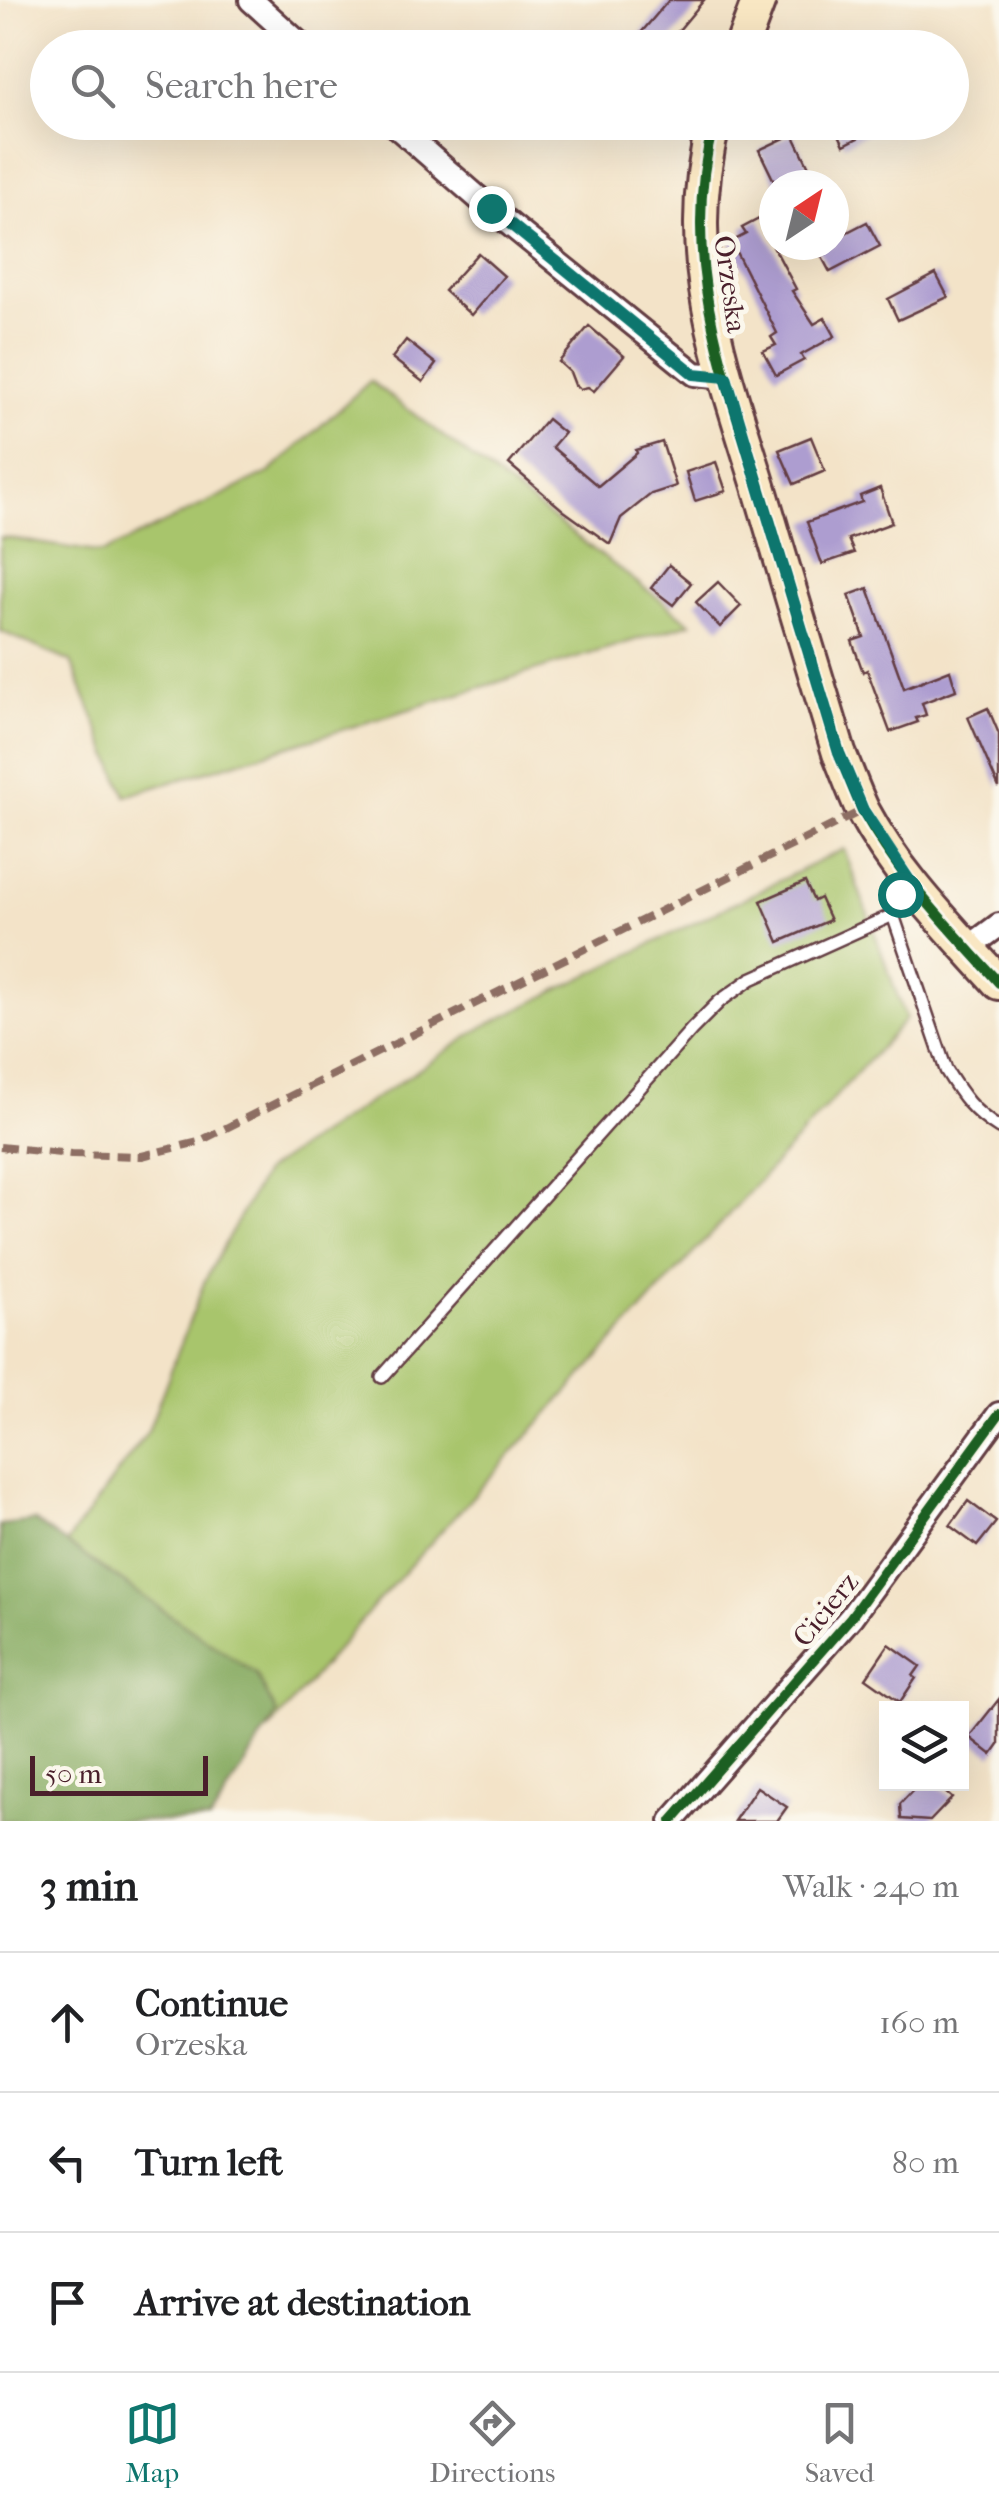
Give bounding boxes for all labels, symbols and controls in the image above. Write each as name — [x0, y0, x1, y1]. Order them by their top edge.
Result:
search box — [30, 30, 969, 140]
icon: search — [65, 58, 120, 113]
text: Search here — [145, 63, 338, 108]
north arrow — [759, 170, 849, 260]
route end — [469, 186, 515, 232]
street label: Orzeska — [707, 233, 754, 336]
route start — [878, 872, 924, 918]
street label: Cicierz — [786, 1566, 865, 1653]
map controls — [879, 1701, 969, 1791]
button: layers — [879, 1701, 969, 1791]
scale bar — [30, 1751, 208, 1796]
text: 50 m — [45, 1757, 102, 1790]
text: 3 min — [40, 1862, 138, 1911]
text: Walk · 240 m — [783, 1868, 959, 1905]
text: Continue — [135, 1981, 288, 2026]
icon: ahead — [40, 1995, 95, 2050]
text: 160 m — [879, 2004, 959, 2041]
text: Orzeska — [135, 2026, 247, 2063]
icon: left — [40, 2135, 95, 2190]
text: Turn left — [135, 2140, 283, 2185]
text: 80 m — [892, 2144, 959, 2181]
icon: arrive — [40, 2275, 95, 2330]
text: Arrive at destination — [135, 2280, 471, 2325]
tab: Map — [125, 2396, 180, 2489]
tab: Directions — [429, 2396, 555, 2489]
tab: Saved — [805, 2396, 874, 2489]

